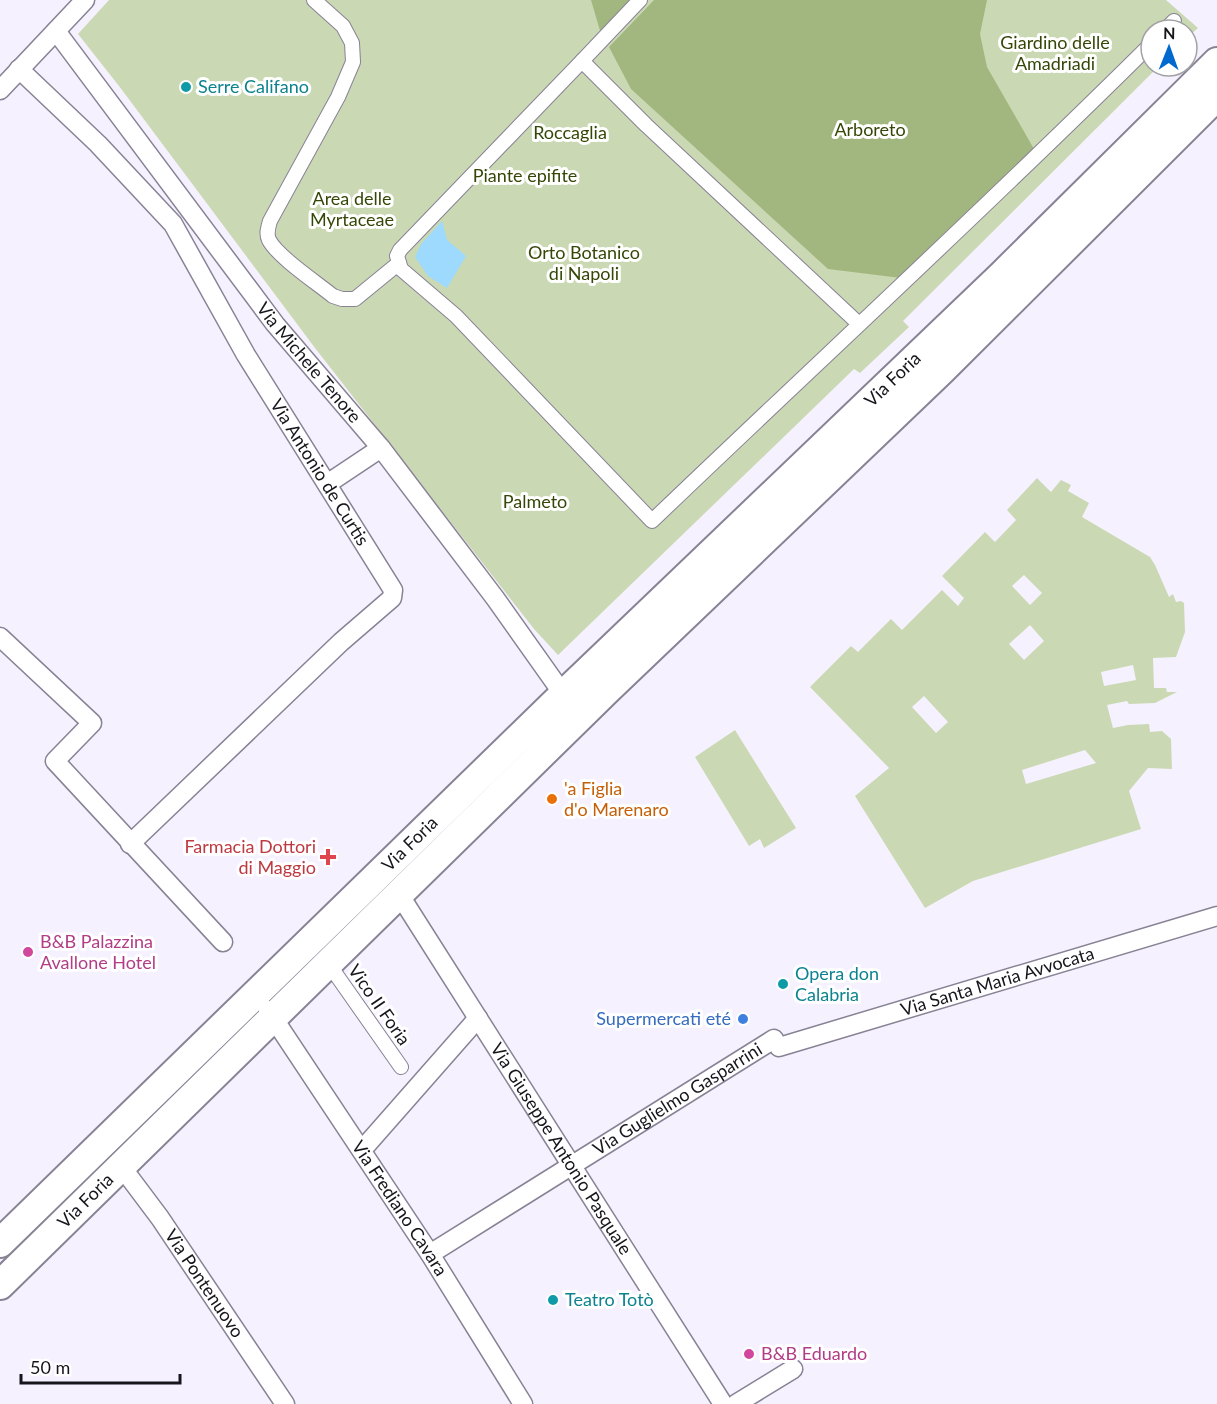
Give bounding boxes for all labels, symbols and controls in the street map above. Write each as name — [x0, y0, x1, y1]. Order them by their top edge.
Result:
north arrow — [1139, 18, 1199, 78]
text: N — [1163, 23, 1176, 42]
park label: Giardino delle Amadriadi — [1000, 31, 1110, 74]
place label: Serre Califano — [198, 75, 309, 97]
marker: Serre Califano — [179, 80, 193, 94]
park label: Arboreto — [834, 118, 906, 140]
park label: Roccaglia — [533, 121, 607, 143]
park label: Piante epifite — [473, 164, 577, 186]
park label: Area delle Myrtaceae — [310, 187, 394, 230]
park label: Orto Botanico di Napoli — [528, 241, 640, 284]
street label: Via Michele Tenore — [252, 297, 366, 427]
street label: Via Foria — [859, 347, 925, 411]
street label: Via Antonio de Curtis — [266, 394, 375, 549]
park label: Palmeto — [503, 490, 567, 512]
place label: 'a Figlia d'o Marenaro — [564, 777, 669, 820]
marker: 'a Figlia d'o Marenaro — [545, 792, 559, 806]
street label: Via Foria — [377, 811, 442, 875]
place label: Farmacia Dottori di Maggio — [184, 835, 316, 878]
marker: Farmacia Dottori di Maggio — [321, 850, 335, 864]
place label: B&B Palazzina Avallone Hotel — [40, 930, 156, 973]
street label: Via Santa Maria Avvocata — [898, 941, 1096, 1020]
marker: B&B Palazzina Avallone Hotel — [21, 945, 35, 959]
street label: Vico II Foria — [344, 960, 416, 1049]
place label: Opera don Calabria — [795, 962, 879, 1005]
marker: Opera don Calabria — [776, 977, 790, 991]
place label: Supermercati eté — [596, 1007, 731, 1029]
marker: Supermercati eté — [736, 1012, 750, 1026]
street label: Via Guglielmo Gasparrini — [588, 1037, 766, 1159]
street label: Via Giuseppe Antonio Pasquale — [486, 1038, 637, 1258]
street label: Via Frediano Cavara — [348, 1136, 453, 1280]
street label: Via Foria — [52, 1168, 118, 1232]
street label: Via Pontenuovo — [161, 1225, 249, 1341]
place label: Teatro Totò — [565, 1288, 654, 1310]
marker: Teatro Totò — [546, 1293, 560, 1307]
place label: B&B Eduardo — [761, 1342, 867, 1364]
scale bar — [21, 1347, 180, 1385]
marker: B&B Eduardo — [742, 1347, 756, 1361]
text: 50 m — [30, 1356, 70, 1378]

